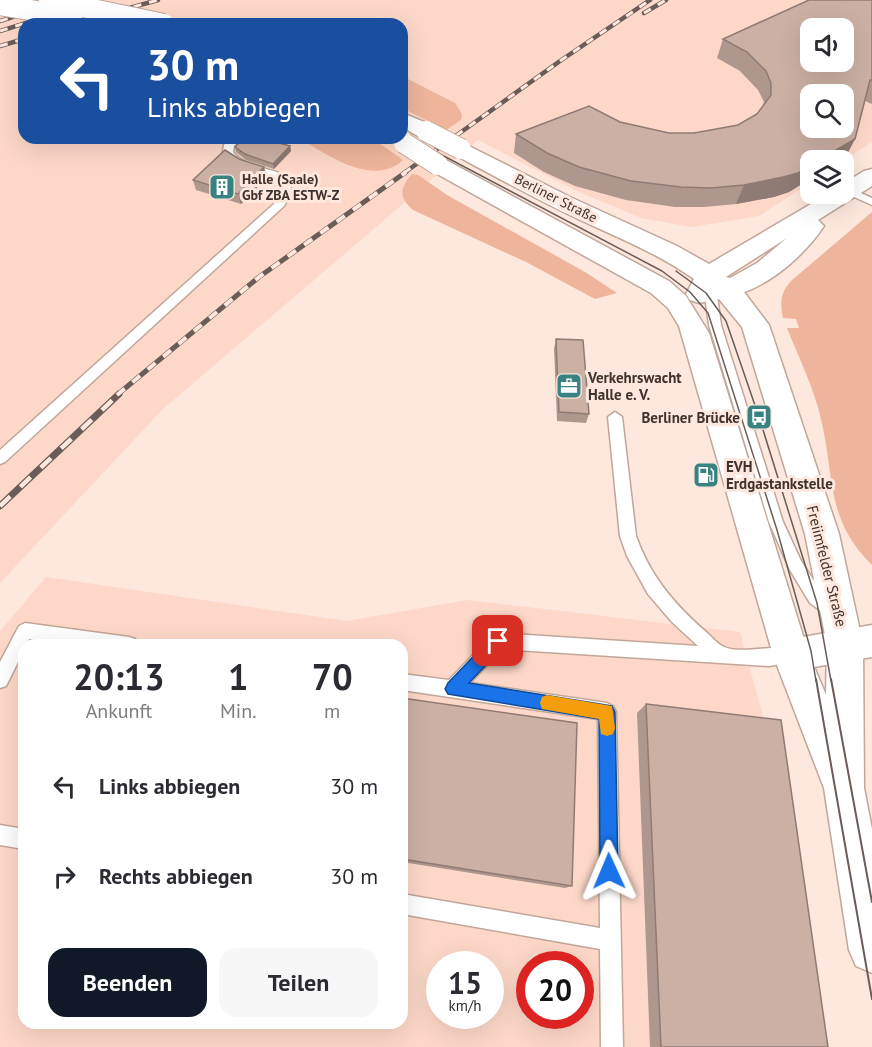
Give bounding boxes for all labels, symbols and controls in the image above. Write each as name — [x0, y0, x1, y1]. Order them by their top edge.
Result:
map controls — [800, 18, 854, 204]
button: sound — [800, 18, 854, 72]
text: 30 m — [147, 37, 239, 92]
icon: left — [48, 42, 126, 120]
button: search — [800, 84, 854, 138]
text: Links abbiegen — [147, 90, 321, 124]
button: layers — [800, 150, 854, 204]
street label: Berliner Straße — [512, 169, 600, 227]
place label: Halle (Saale) Gbf ZBA ESTW-Z — [242, 170, 340, 204]
building icon: Halle (Saale) Gbf ZBA ESTW-Z — [207, 172, 237, 202]
place label: Verkehrswacht Halle e. V. — [587, 368, 682, 404]
office icon: Verkehrswacht Halle e. V. — [554, 371, 584, 401]
bus stop icon: Berliner Brücke — [744, 402, 774, 432]
place label: Berliner Brücke — [641, 408, 740, 427]
place label: EVH Erdgastankstelle — [726, 457, 833, 493]
fuel station icon: EVH Erdgastankstelle — [691, 460, 721, 490]
street label: Freiimfelder Straße — [803, 503, 851, 629]
pin — [472, 615, 523, 666]
icon: arrive — [481, 624, 514, 657]
text: 20:13 — [73, 653, 165, 700]
text: 1 — [228, 653, 248, 700]
text: 70 — [312, 653, 353, 700]
text: Ankunft — [86, 698, 152, 724]
text: Min. — [220, 698, 256, 724]
text: m — [324, 698, 340, 724]
icon: left — [48, 770, 81, 803]
text: Links abbiegen — [99, 772, 240, 800]
text: 30 m — [330, 772, 378, 800]
position arrow — [577, 839, 641, 903]
icon: right — [48, 860, 81, 893]
text: Rechts abbiegen — [99, 862, 253, 890]
text: 30 m — [330, 862, 378, 890]
button: Beenden — [48, 948, 207, 1017]
button: Teilen — [219, 948, 378, 1017]
speed limit sign: 20 — [516, 951, 594, 1029]
text: 15 — [448, 963, 482, 1002]
text: km/h — [449, 996, 481, 1015]

